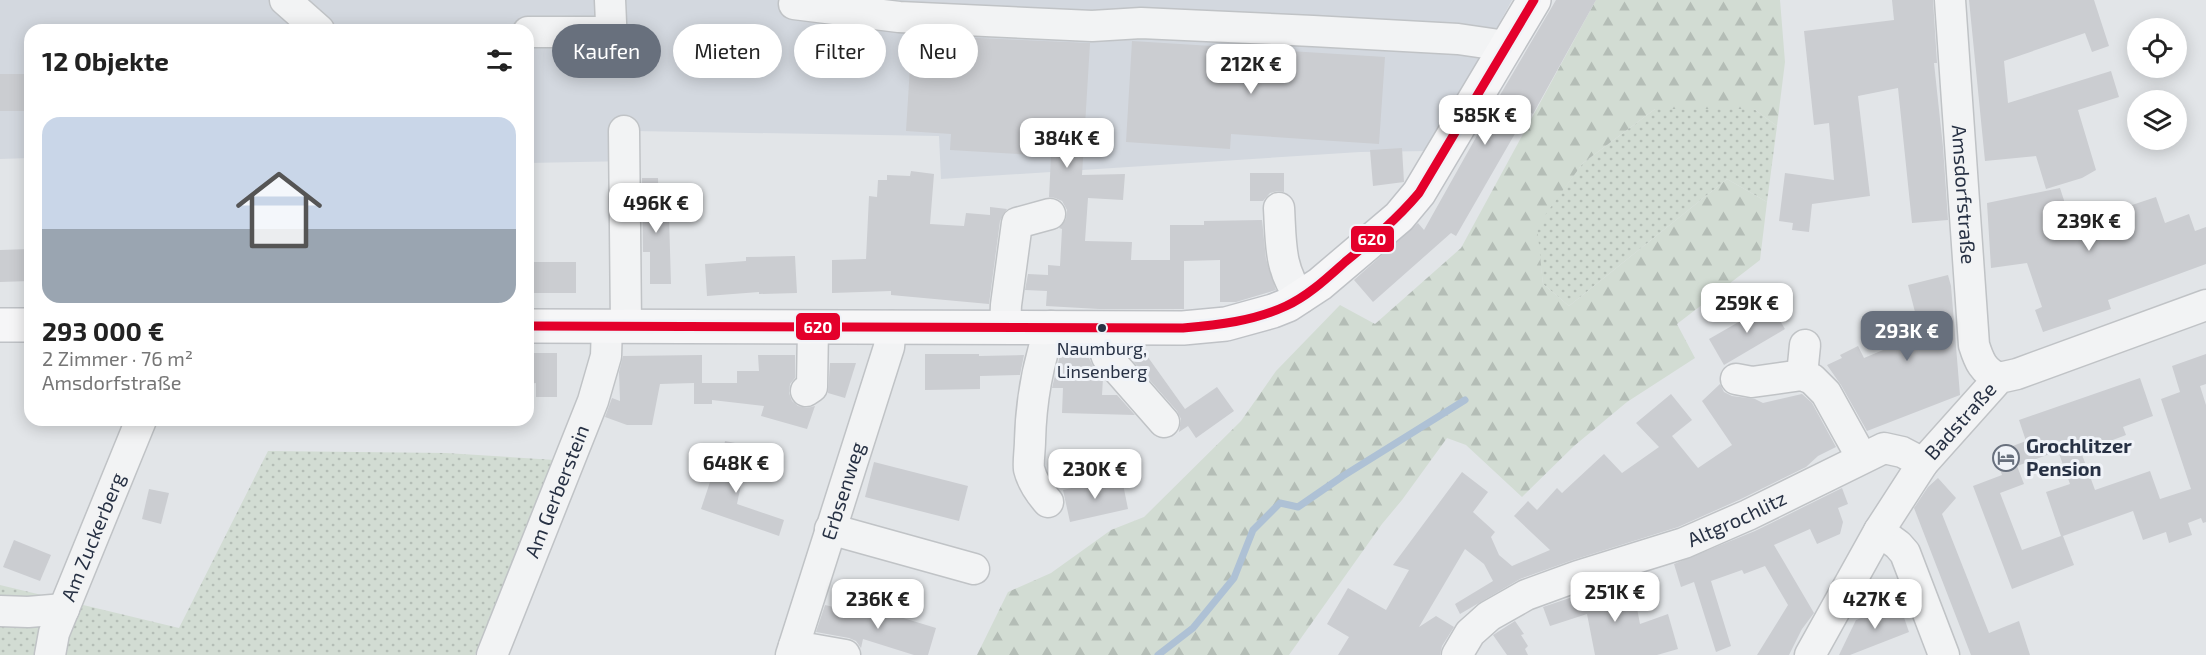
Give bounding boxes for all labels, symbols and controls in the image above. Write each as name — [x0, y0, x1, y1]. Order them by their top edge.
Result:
map controls — [2127, 18, 2187, 150]
button: locate — [2127, 18, 2187, 78]
chip: Kaufen — [552, 24, 661, 78]
chip: Mieten — [673, 24, 782, 78]
chip: Filter — [794, 24, 886, 78]
chip: Neu — [898, 24, 978, 78]
icon: filters — [483, 44, 516, 77]
pin: 212K € — [1202, 44, 1300, 95]
text: 12 Objekte — [42, 45, 169, 76]
text: 212K € — [1220, 51, 1282, 75]
button: layers — [2127, 90, 2187, 150]
pin: 585K € — [1436, 95, 1534, 146]
text: 585K € — [1453, 102, 1517, 126]
pin: 384K € — [1018, 118, 1116, 169]
street label: Amsdorfstraße — [1948, 124, 1981, 265]
text: 384K € — [1034, 125, 1100, 149]
icon: home — [225, 156, 333, 264]
pin: 496K € — [607, 183, 705, 234]
text: 496K € — [623, 190, 689, 214]
pin: 239K € — [2040, 201, 2138, 252]
text: 239K € — [2057, 208, 2121, 232]
line badge: 620 — [1350, 225, 1395, 253]
text: 620 — [1358, 229, 1386, 248]
pin: 259K € — [1698, 283, 1796, 334]
text: 259K € — [1715, 290, 1779, 314]
pin: 293K € — [1858, 311, 1956, 362]
line badge: 620 — [795, 312, 841, 341]
text: 293 000 € — [42, 315, 164, 346]
text: 620 — [804, 317, 832, 336]
text: 293K € — [1875, 318, 1939, 342]
marker: Naumburg, Linsenberg — [1096, 322, 1108, 334]
place label: Naumburg, Linsenberg — [1057, 337, 1147, 382]
text: 2 Zimmer · 76 m² — [42, 346, 193, 370]
text: Amsdorfstraße — [42, 370, 182, 394]
street label: Badstraße — [1919, 377, 2001, 464]
street label: Am Gerberstein — [519, 421, 593, 561]
place label: Grochlitzer Pension — [2026, 433, 2132, 480]
street label: Erbsenweg — [815, 439, 869, 543]
pin: 648K € — [687, 443, 785, 494]
hotel icon: Grochlitzer Pension — [1991, 443, 2021, 473]
pin: 230K € — [1046, 449, 1144, 500]
text: 648K € — [703, 450, 769, 474]
text: 230K € — [1062, 456, 1128, 480]
street label: Am Zuckerberg — [55, 469, 129, 605]
street label: Altgrochlitz — [1683, 485, 1790, 551]
pin: 251K € — [1566, 572, 1664, 623]
pin: 236K € — [829, 579, 927, 630]
text: 251K € — [1585, 579, 1645, 603]
pin: 427K € — [1826, 579, 1924, 630]
text: 236K € — [846, 586, 910, 610]
text: 427K € — [1843, 586, 1907, 610]

